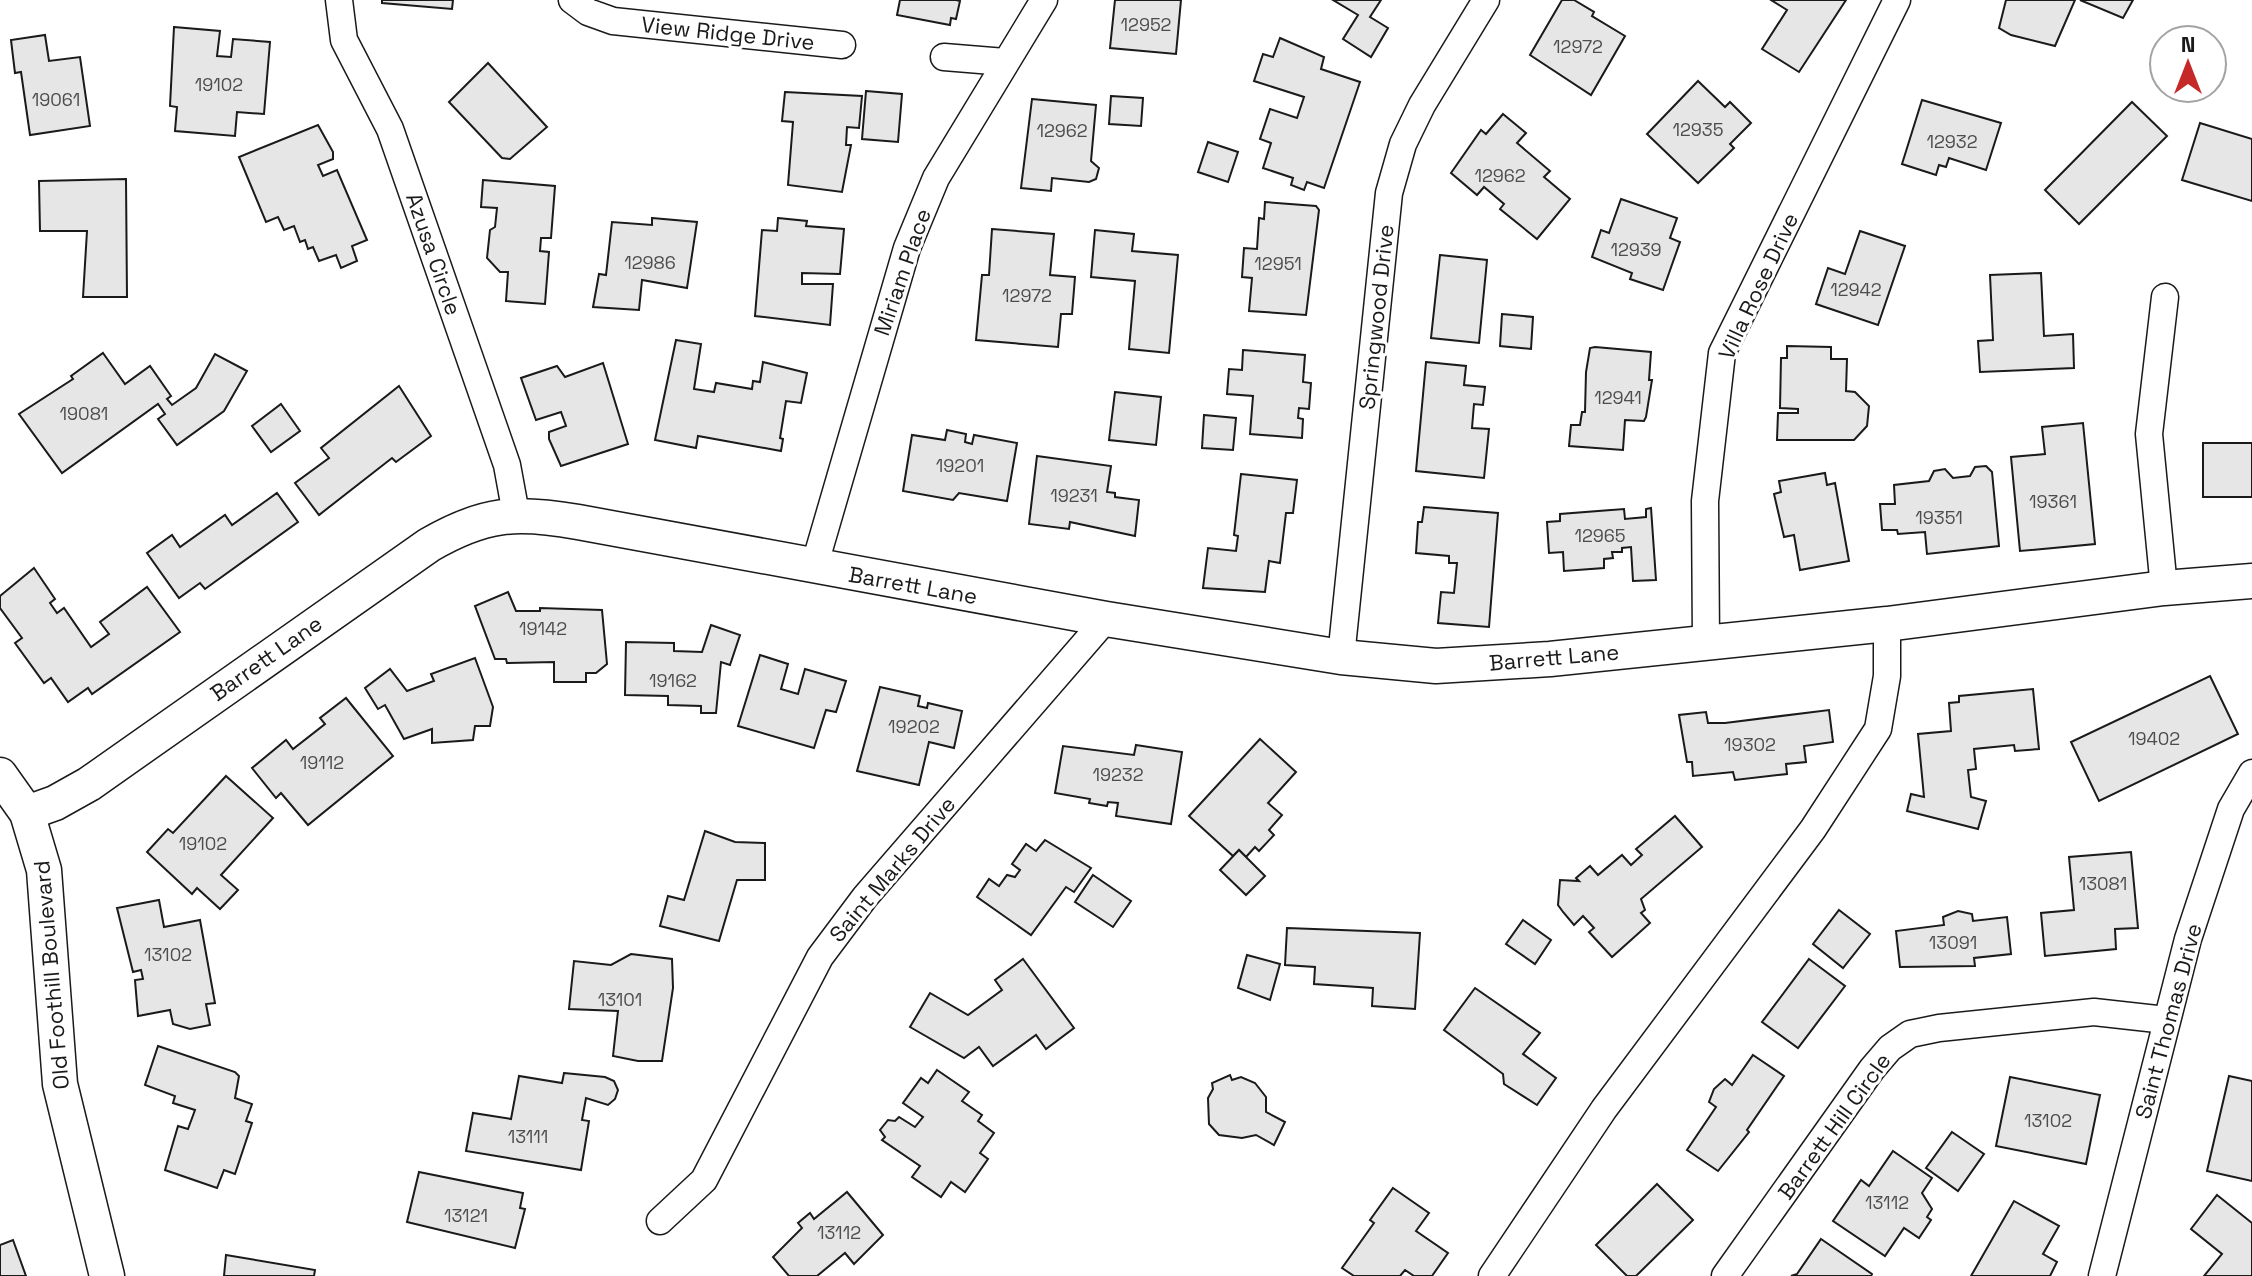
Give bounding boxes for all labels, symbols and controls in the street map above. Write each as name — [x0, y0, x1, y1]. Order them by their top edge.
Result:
street label: View Ridge Drive — [640, 10, 816, 56]
house number: 12952 — [1121, 13, 1171, 36]
north arrow — [2148, 24, 2228, 104]
text: N — [2181, 30, 2195, 58]
house number: 12972 — [1553, 35, 1603, 58]
house number: 19102 — [195, 73, 243, 96]
house number: 19061 — [32, 88, 80, 111]
house number: 12935 — [1672, 118, 1724, 141]
house number: 12962 — [1036, 119, 1088, 142]
house number: 12932 — [1926, 130, 1978, 153]
house number: 12962 — [1474, 164, 1526, 187]
street label: Azusa Circle — [400, 189, 468, 319]
street label: Miriam Place — [867, 205, 937, 339]
street label: Villa Rose Drive — [1712, 208, 1804, 364]
street label: Springwood Drive — [1352, 223, 1400, 411]
house number: 12939 — [1610, 238, 1662, 261]
house number: 12986 — [624, 251, 676, 274]
house number: 12951 — [1254, 252, 1302, 275]
house number: 12942 — [1830, 278, 1882, 301]
house number: 12972 — [1002, 284, 1052, 307]
house number: 12941 — [1594, 386, 1642, 409]
house number: 19081 — [60, 402, 108, 425]
house number: 19201 — [936, 454, 984, 477]
house number: 19231 — [1050, 484, 1098, 507]
house number: 19361 — [2029, 490, 2077, 513]
house number: 19351 — [1915, 506, 1963, 529]
house number: 12965 — [1574, 524, 1626, 547]
street label: Barrett Lane — [846, 560, 980, 610]
street label: Barrett Lane — [205, 609, 327, 707]
house number: 19142 — [519, 617, 567, 640]
street label: Barrett Lane — [1488, 637, 1620, 677]
house number: 19162 — [649, 669, 697, 692]
house number: 19202 — [888, 715, 940, 738]
house number: 19402 — [2128, 727, 2180, 750]
house number: 19302 — [1724, 733, 1776, 756]
house number: 19112 — [300, 751, 344, 774]
house number: 19232 — [1092, 763, 1144, 786]
street label: Saint Marks Drive — [823, 790, 961, 948]
house number: 19102 — [179, 832, 227, 855]
street label: Old Foothill Boulevard — [27, 859, 75, 1091]
house number: 13081 — [2079, 872, 2127, 895]
street label: Saint Thomas Drive — [2128, 920, 2208, 1122]
house number: 13091 — [1929, 931, 1977, 954]
house number: 13102 — [144, 943, 192, 966]
house number: 13101 — [598, 988, 642, 1011]
street label: Barrett Hill Circle — [1771, 1047, 1897, 1205]
house number: 13102 — [2024, 1109, 2072, 1132]
house number: 13111 — [508, 1125, 548, 1148]
house number: 13112 — [1865, 1191, 1909, 1214]
house number: 13121 — [444, 1204, 488, 1227]
house number: 13112 — [817, 1221, 861, 1244]

